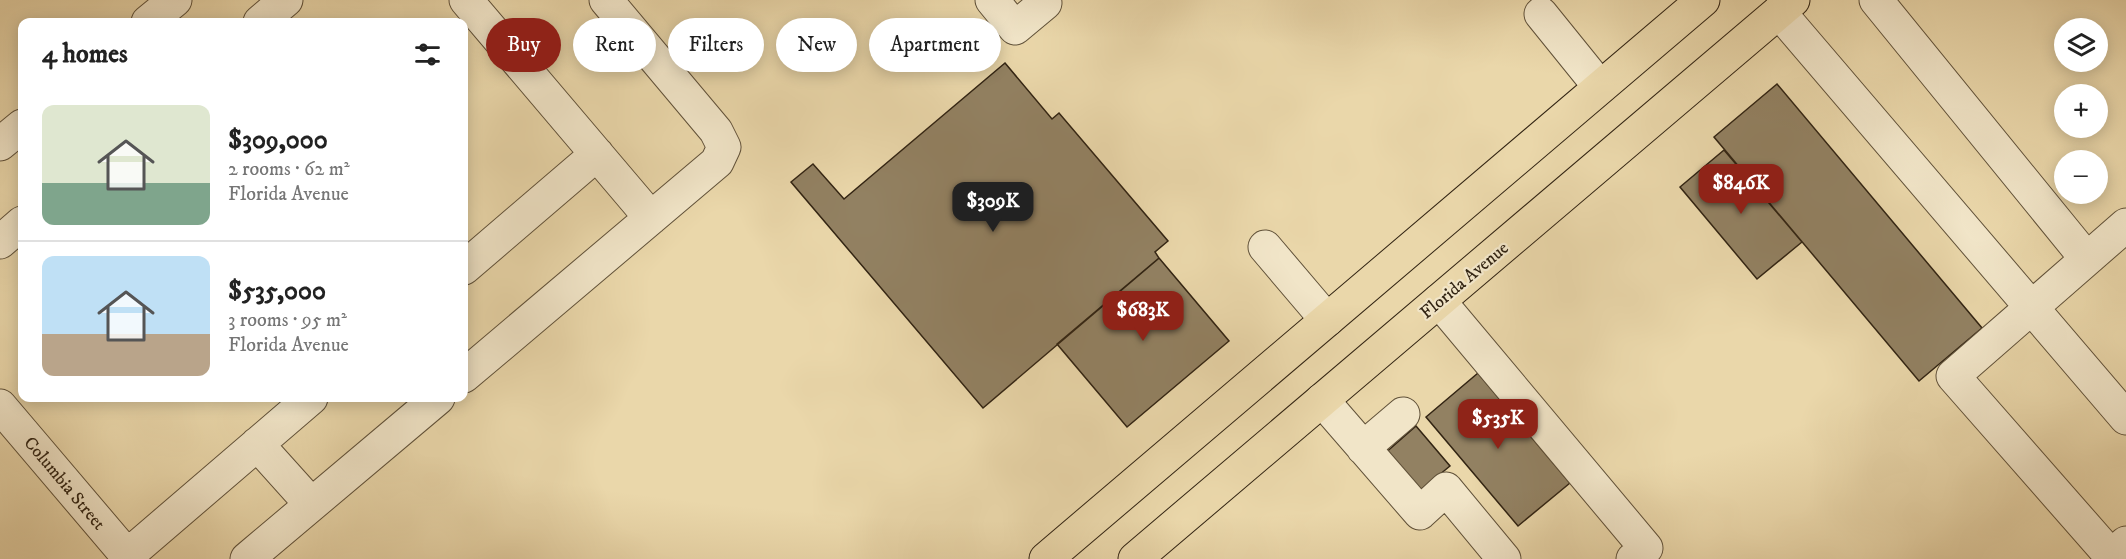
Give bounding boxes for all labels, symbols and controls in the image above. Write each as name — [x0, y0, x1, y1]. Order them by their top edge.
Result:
chip: Buy — [486, 18, 561, 72]
chip: Rent — [573, 18, 656, 72]
chip: Filters — [668, 18, 764, 72]
chip: New — [776, 18, 857, 72]
chip: Apartment — [869, 18, 1001, 72]
map controls — [2054, 18, 2108, 204]
button: layers — [2054, 18, 2108, 72]
text: 4 homes — [42, 38, 128, 71]
icon: filters — [411, 38, 444, 71]
button: + — [2054, 84, 2108, 138]
text: $309,000 — [228, 124, 328, 157]
icon: home — [90, 129, 162, 201]
button: − — [2054, 150, 2108, 204]
text: 2 rooms · 62 m² — [228, 157, 350, 182]
pin: $846K — [1699, 164, 1783, 215]
text: $846K — [1713, 171, 1769, 196]
text: Florida Avenue — [228, 182, 349, 207]
pin: $309K — [951, 182, 1035, 233]
text: $309K — [966, 189, 1020, 214]
street label: Florida Avenue — [1416, 237, 1513, 324]
text: $535,000 — [228, 275, 326, 308]
icon: home — [90, 280, 162, 352]
pin: $683K — [1101, 291, 1185, 342]
text: $683K — [1117, 298, 1169, 323]
text: 3 rooms · 95 m² — [228, 308, 347, 333]
text: Florida Avenue — [228, 333, 349, 358]
pin: $535K — [1456, 399, 1540, 450]
text: $535K — [1472, 406, 1524, 431]
street label: Columbia Street — [19, 432, 110, 535]

